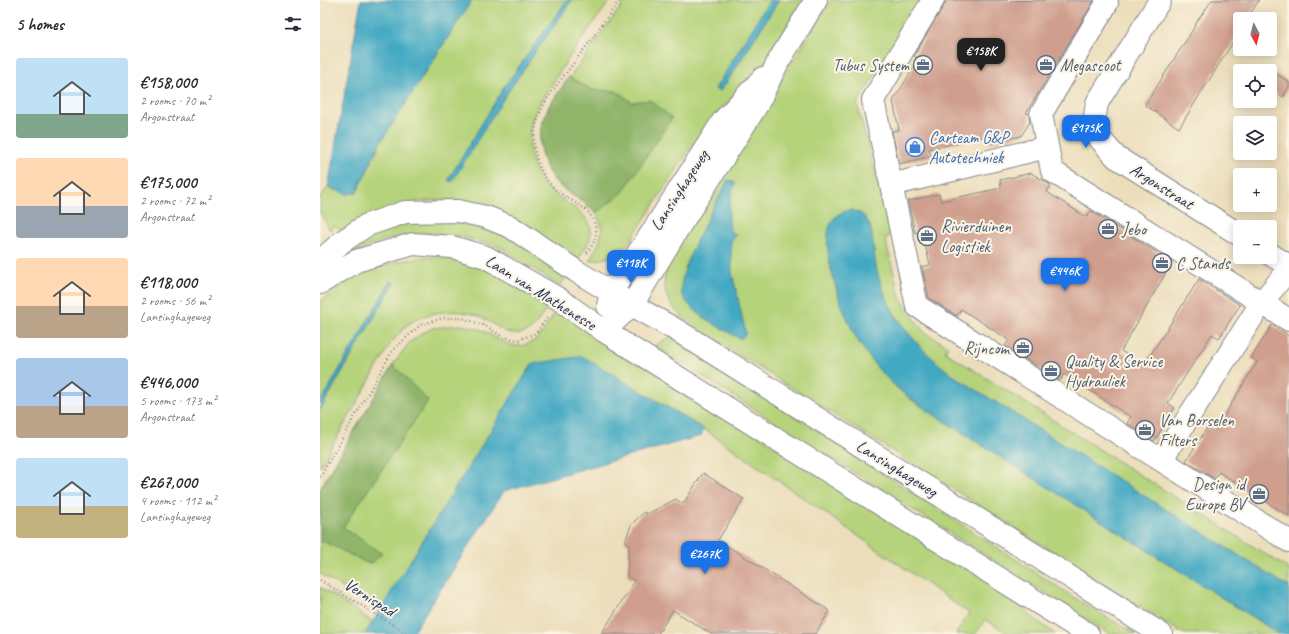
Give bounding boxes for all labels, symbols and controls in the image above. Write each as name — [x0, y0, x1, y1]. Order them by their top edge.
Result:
north arrow — [1233, 12, 1277, 56]
map controls — [1233, 12, 1277, 264]
icon: filters — [282, 13, 304, 35]
text: 5 homes — [16, 14, 64, 35]
pin: €158K — [953, 38, 1009, 72]
text: €158K — [966, 43, 996, 59]
office icon: Tubus System — [912, 54, 934, 76]
office icon: Megascoot — [1035, 54, 1057, 76]
place label: Tubus System — [833, 55, 909, 76]
place label: Megascoot — [1060, 55, 1123, 76]
button: locate — [1233, 64, 1277, 108]
text: €158,000 — [140, 72, 197, 93]
icon: home — [48, 74, 96, 122]
text: 2 rooms · 70 m² — [140, 93, 210, 109]
text: Argonstraat — [140, 109, 194, 125]
pin: €175K — [1058, 115, 1114, 149]
button: layers — [1233, 116, 1277, 160]
text: €175K — [1071, 120, 1101, 136]
place label: Carteam G&P Autotechniek — [929, 127, 1010, 168]
shop icon: Carteam G&P Autotechniek — [904, 136, 926, 158]
street label: Lansinghageweg — [646, 145, 714, 234]
street label: Argonstraat — [1126, 159, 1199, 215]
button: + — [1233, 168, 1277, 212]
text: €175,000 — [140, 172, 197, 193]
icon: home — [48, 174, 96, 222]
text: 2 rooms · 72 m² — [140, 193, 210, 209]
text: Argonstraat — [140, 209, 194, 225]
place label: Rivierduinen Logistiek — [941, 216, 1011, 257]
office icon: Jebo — [1097, 218, 1119, 240]
place label: Jebo — [1121, 219, 1148, 240]
button: − — [1233, 220, 1277, 264]
office icon: Rivierduinen Logistiek — [916, 225, 938, 247]
street label: Laan van Mathenesse — [482, 250, 601, 336]
pin: €118K — [603, 250, 659, 284]
office icon: C Stands — [1151, 252, 1173, 274]
place label: C Stands — [1176, 253, 1232, 274]
text: €118K — [616, 255, 646, 271]
pin: €446K — [1037, 258, 1093, 292]
text: €446K — [1050, 263, 1080, 279]
text: €118,000 — [140, 272, 197, 293]
icon: home — [48, 274, 96, 322]
text: 2 rooms · 56 m² — [140, 293, 210, 309]
text: Lansinghageweg — [140, 309, 210, 325]
office icon: Rijncom — [1012, 337, 1034, 359]
place label: Rijncom — [964, 338, 1010, 359]
place label: Quality & Service Hydrauliek — [1065, 351, 1164, 392]
office icon: Quality & Service Hydrauliek — [1040, 360, 1062, 382]
text: €446,000 — [140, 372, 197, 393]
icon: home — [48, 374, 96, 422]
text: 5 rooms · 173 m² — [140, 393, 216, 409]
text: Argonstraat — [140, 409, 194, 425]
place label: Van Borselen Filters — [1159, 410, 1234, 451]
office icon: Van Borselen Filters — [1134, 419, 1156, 441]
street label: Lansinghageweg — [852, 435, 943, 503]
text: €267,000 — [140, 472, 197, 493]
icon: home — [48, 474, 96, 522]
place label: Design id Europe BV — [1185, 474, 1249, 515]
office icon: Design id Europe BV — [1248, 483, 1270, 505]
text: 4 rooms · 112 m² — [140, 493, 216, 509]
text: Lansinghageweg — [140, 509, 210, 525]
pin: €267K — [677, 541, 733, 575]
text: €267K — [690, 546, 720, 562]
street label: Vernispad — [340, 574, 402, 623]

